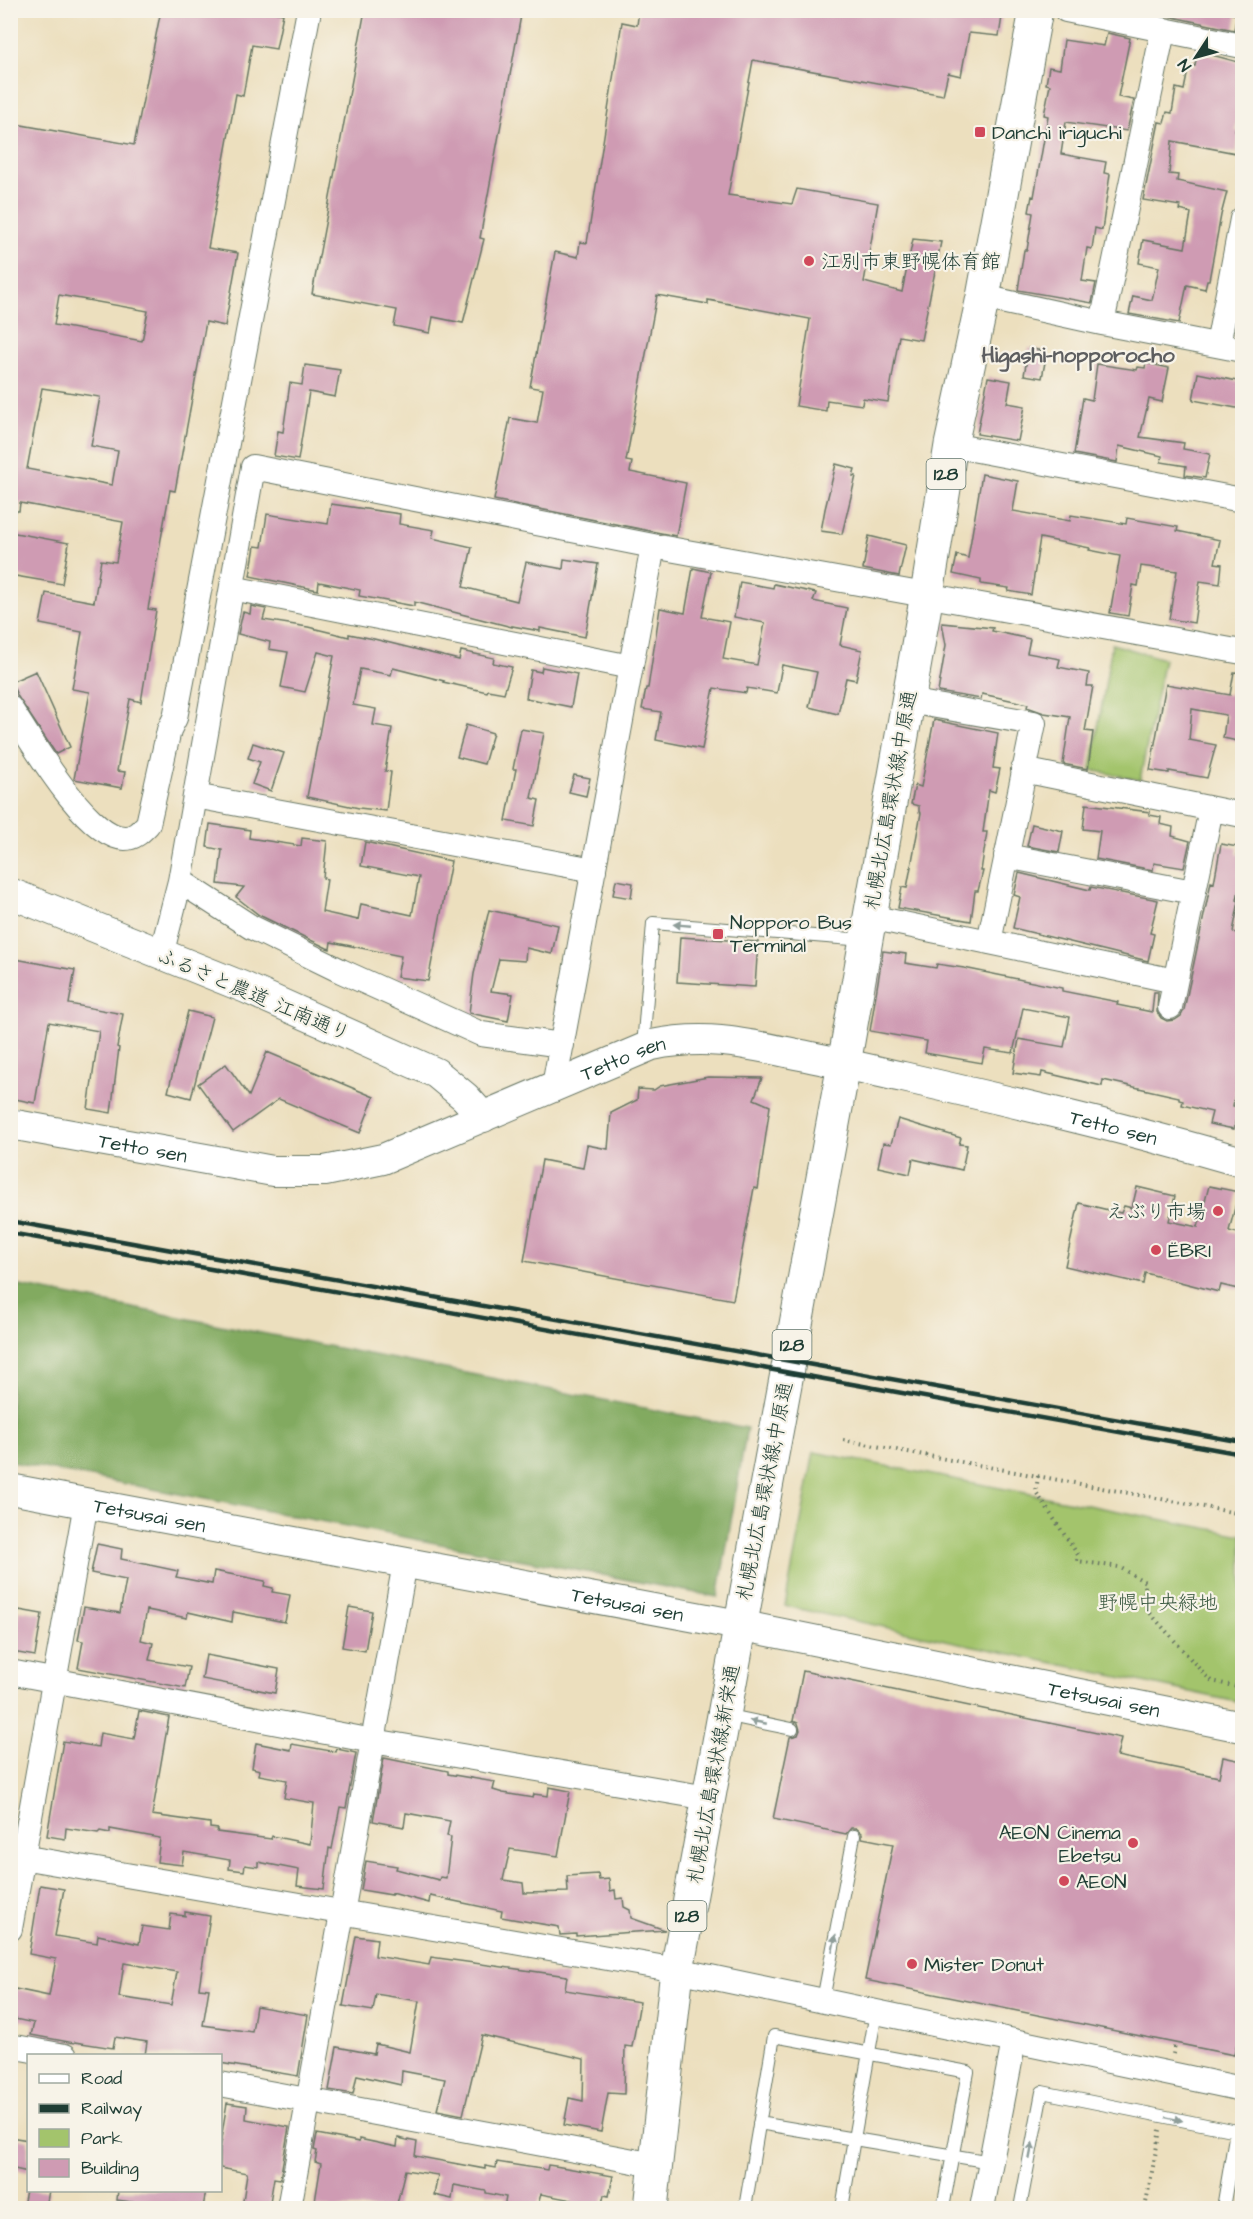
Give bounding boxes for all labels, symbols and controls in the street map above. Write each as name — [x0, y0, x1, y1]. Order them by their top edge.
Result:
north arrow — [1166, 27, 1226, 87]
text: N — [1173, 55, 1197, 76]
place label: Danchi iriguchi — [992, 119, 1122, 148]
marker: Danchi iriguchi — [973, 125, 987, 139]
place label: 江別市東野幌体育館 — [821, 248, 1001, 276]
marker: 江別市東野幌体育館 — [802, 254, 816, 268]
district label: Higashi-nopporocho — [981, 340, 1175, 372]
road number: 128 — [926, 459, 966, 489]
street label: 札幌北広島環状線;中原通 — [858, 688, 924, 912]
place label: Nopporo Bus Terminal — [730, 909, 852, 960]
one-way arrow — [672, 920, 691, 930]
marker: Nopporo Bus Terminal — [711, 927, 725, 941]
street label: ふるさと農道 江南通り — [153, 942, 354, 1048]
street label: Tetto sen — [577, 1030, 668, 1089]
street label: Tetto sen — [1067, 1103, 1160, 1153]
street label: Tetto sen — [96, 1127, 189, 1170]
place label: えぶり市場 — [1106, 1198, 1206, 1226]
marker: えぶり市場 — [1211, 1204, 1225, 1218]
place label: ËBRI — [1168, 1237, 1211, 1265]
marker: ËBRI — [1149, 1243, 1163, 1257]
road number: 128 — [772, 1330, 812, 1360]
street label: 札幌北広島環状線;中原通 — [730, 1379, 800, 1603]
street label: Tetsusai sen — [91, 1492, 208, 1540]
street label: Tetsusai sen — [569, 1581, 686, 1629]
park label: 野幌中央緑地 — [1098, 1589, 1218, 1617]
street label: 札幌北広島環状線;新栄通 — [681, 1662, 747, 1886]
street label: Tetsusai sen — [1045, 1675, 1162, 1725]
one-way arrow — [748, 1717, 767, 1726]
place label: AEON Cinema Ebetsu — [999, 1819, 1121, 1870]
marker: AEON Cinema Ebetsu — [1126, 1836, 1140, 1850]
place label: AEON — [1076, 1868, 1127, 1896]
marker: AEON — [1057, 1874, 1071, 1888]
road number: 128 — [668, 1901, 706, 1931]
one-way arrow — [830, 1933, 839, 1952]
place label: Mister Donut — [924, 1951, 1044, 1979]
marker: Mister Donut — [905, 1957, 919, 1971]
legend — [27, 2054, 222, 2192]
text: Road — [81, 2066, 122, 2091]
text: Railway — [81, 2096, 142, 2122]
one-way arrow — [1165, 2115, 1184, 2124]
text: Park — [81, 2126, 123, 2151]
one-way arrow — [1027, 2141, 1036, 2160]
text: Building — [81, 2156, 139, 2182]

